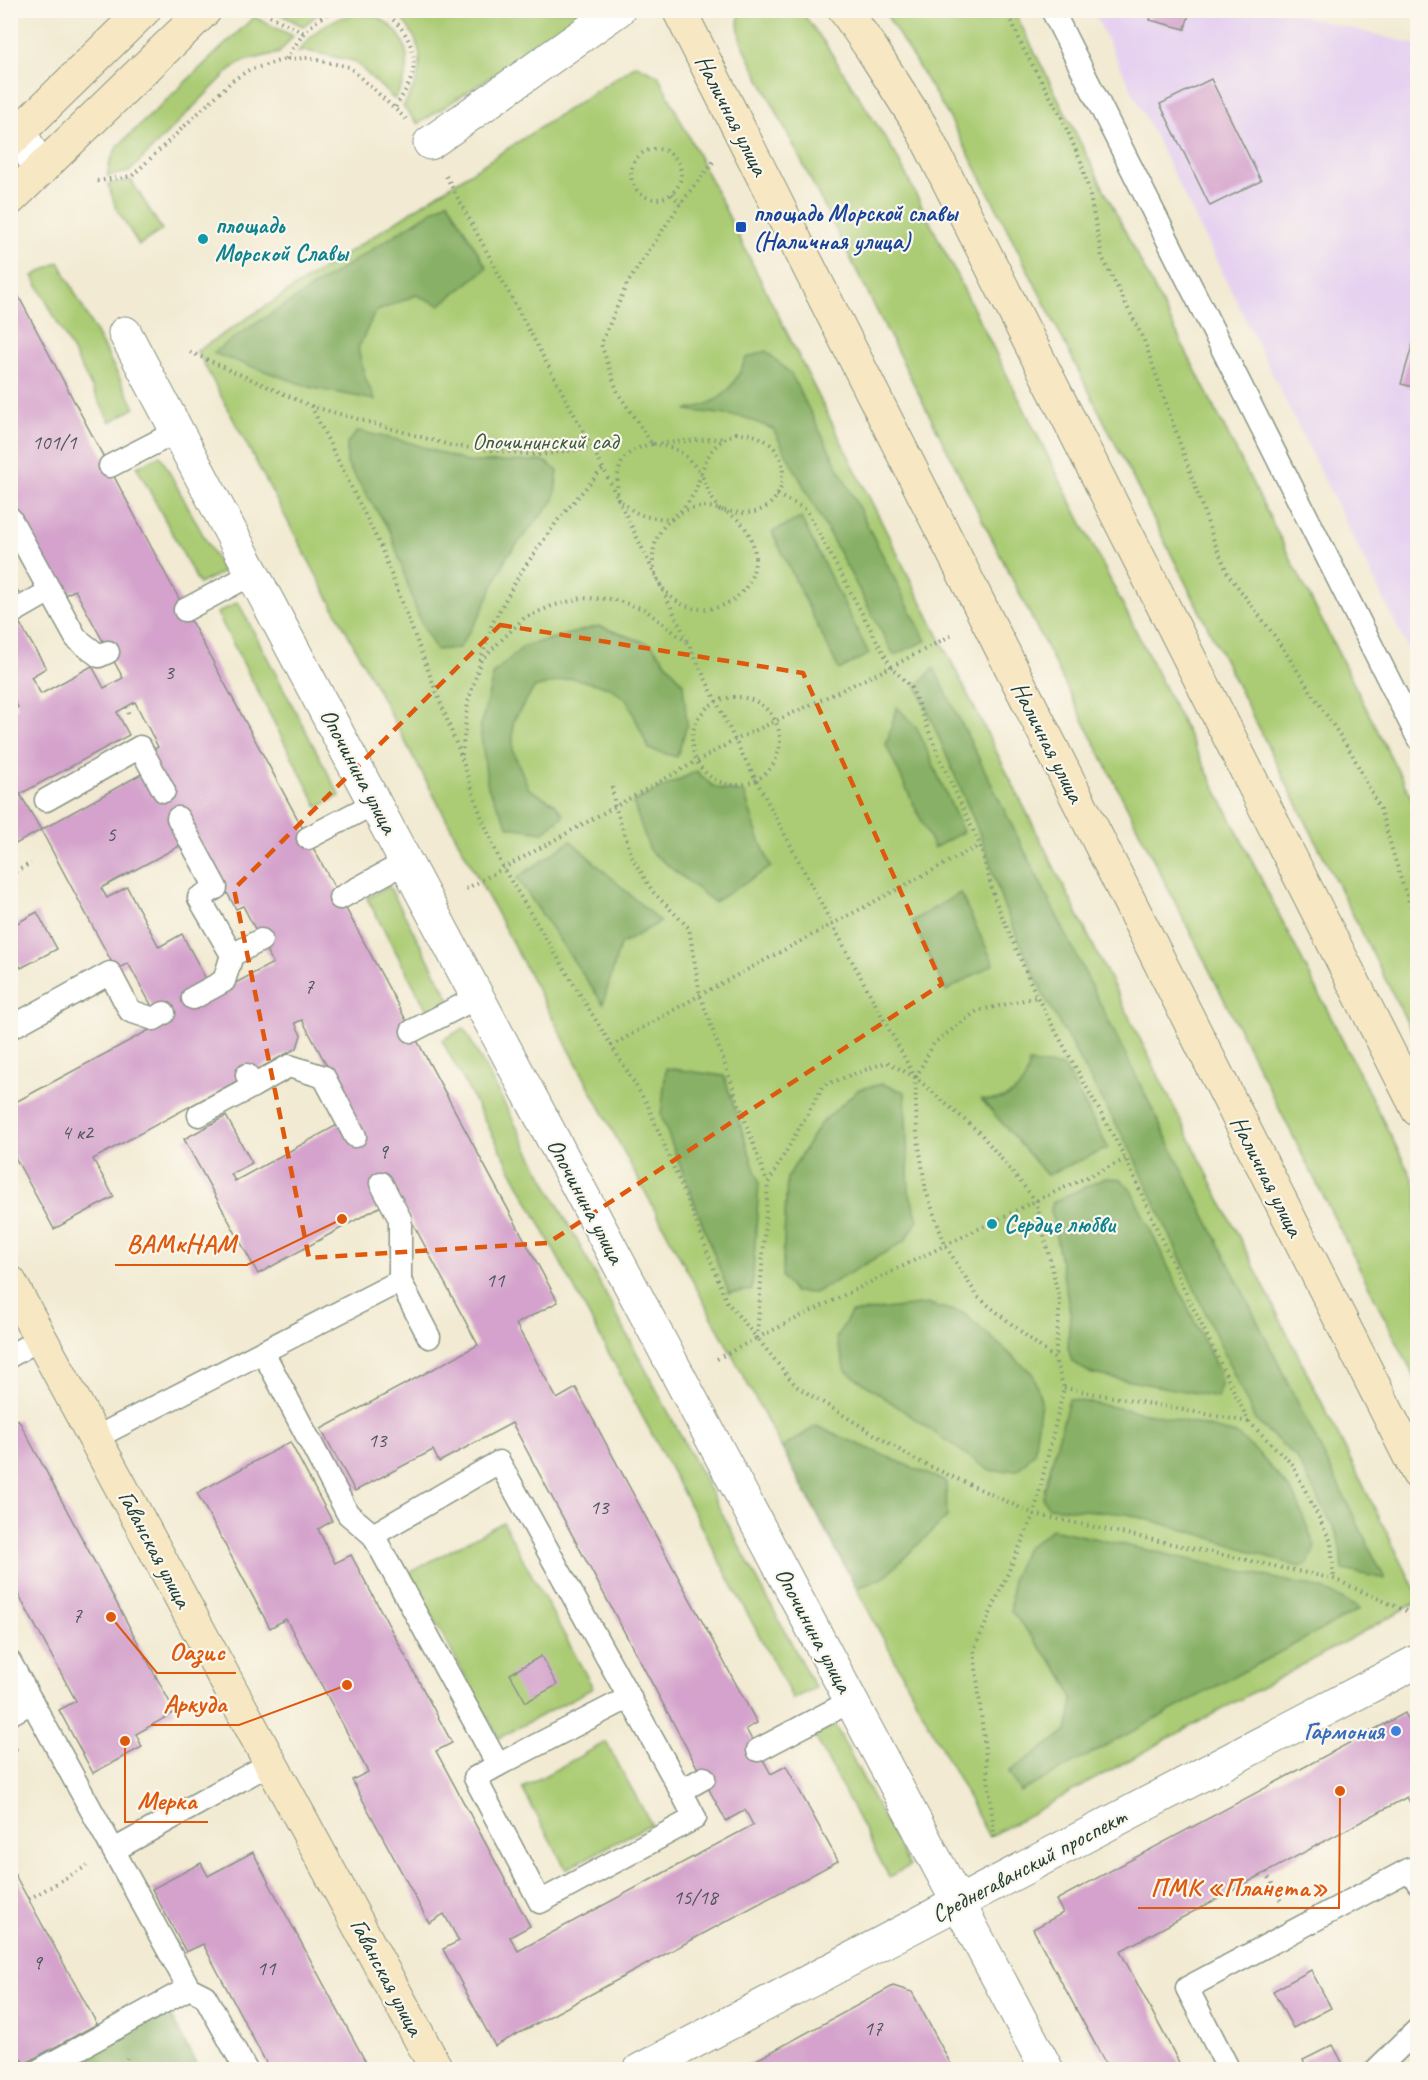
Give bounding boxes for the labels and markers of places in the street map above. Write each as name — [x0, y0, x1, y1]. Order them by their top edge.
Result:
place label: площадь Морской славы (Наличная улица) — [753, 198, 959, 256]
place label: площадь Морской Славы — [215, 210, 349, 268]
marker: площадь Морской славы (Наличная улица) — [734, 220, 748, 234]
marker: площадь Морской Славы — [196, 232, 210, 246]
place label: Сердце любви — [1004, 1209, 1117, 1239]
marker: Сердце любви — [985, 1217, 999, 1231]
callout: ВАМкНАМ — [115, 1221, 247, 1265]
callout: Оазис — [157, 1629, 236, 1673]
callout: Аркуда — [151, 1681, 239, 1725]
place label: Гармония — [1304, 1716, 1385, 1746]
marker: Гармония — [1389, 1724, 1403, 1738]
callout: Мерка — [125, 1778, 208, 1822]
callout: ПМК «Планета» — [1138, 1864, 1339, 1908]

